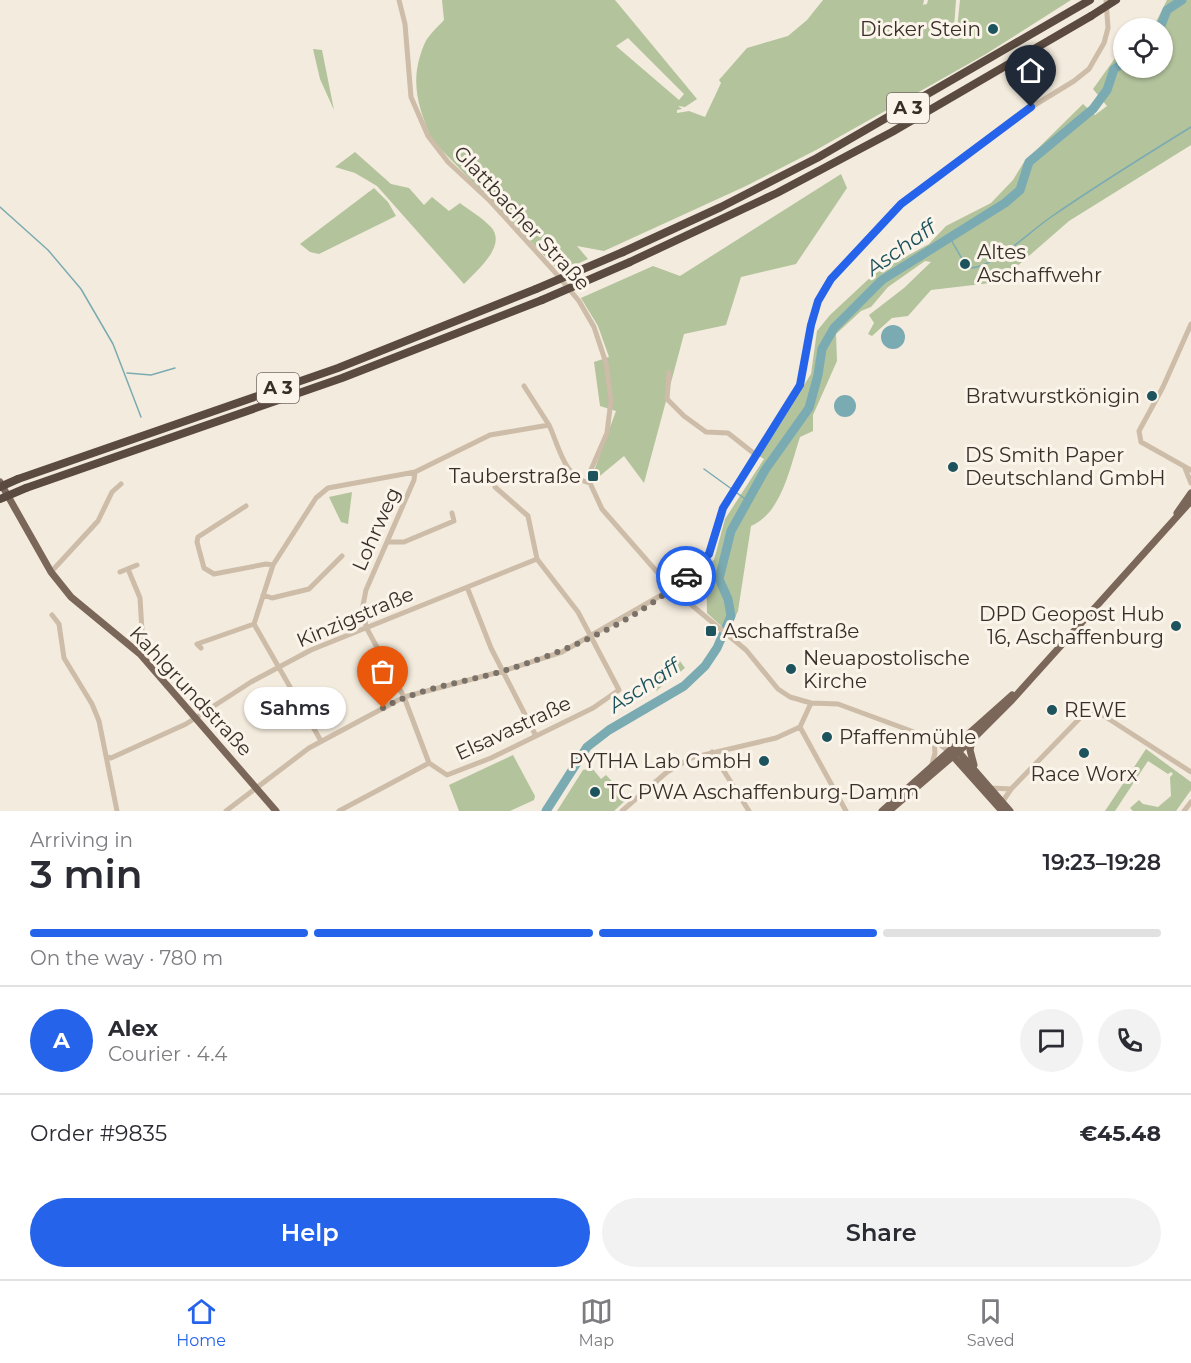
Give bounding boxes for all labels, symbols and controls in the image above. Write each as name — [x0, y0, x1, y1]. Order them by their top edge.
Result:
place label: Dicker Stein — [860, 17, 981, 41]
map controls — [1113, 18, 1173, 78]
button: locate — [1113, 18, 1173, 78]
marker: Dicker Stein — [986, 22, 1000, 36]
pin — [1005, 45, 1056, 107]
icon: home — [1014, 54, 1047, 87]
road number: A 3 — [887, 93, 929, 123]
street label: Glattbacher Straße — [449, 141, 595, 295]
water label: Aschaff — [859, 213, 943, 282]
place label: Altes Aschaffwehr — [977, 240, 1102, 287]
marker: Altes Aschaffwehr — [958, 257, 972, 271]
road number: A 3 — [257, 373, 299, 403]
place label: Bratwurstkönigin — [966, 384, 1140, 408]
marker: Bratwurstkönigin — [1145, 389, 1159, 403]
place label: DS Smith Paper Deutschland GmbH — [965, 443, 1166, 490]
marker: DS Smith Paper Deutschland GmbH — [946, 460, 960, 474]
place label: Tauberstraße — [449, 464, 581, 488]
marker: Tauberstraße — [586, 469, 600, 483]
street label: Lohrweg — [347, 483, 405, 575]
courier — [656, 546, 716, 606]
icon: car — [670, 560, 703, 593]
street label: Kinzigstraße — [293, 582, 417, 652]
place label: DPD Geopost Hub 16, Aschaffenburg — [979, 602, 1164, 649]
place label: Aschaffstraße — [723, 619, 859, 643]
marker: DPD Geopost Hub 16, Aschaffenburg — [1169, 619, 1183, 633]
street label: Kahlgrundstraße — [125, 621, 257, 761]
marker: Aschaffstraße — [704, 624, 718, 638]
pin — [357, 646, 408, 708]
place label: Neuapostolische Kirche — [803, 646, 970, 693]
water label: Aschaff — [602, 652, 686, 719]
icon: bag — [366, 655, 399, 688]
marker: Neuapostolische Kirche — [784, 662, 798, 676]
callout: Sahms — [245, 687, 347, 729]
street label: Elsavastraße — [451, 691, 575, 765]
text: Sahms — [260, 696, 330, 720]
place label: REWE — [1064, 698, 1127, 722]
marker: REWE — [1045, 703, 1059, 717]
place label: Pfaffenmühle — [839, 725, 976, 749]
marker: Pfaffenmühle — [820, 730, 834, 744]
marker: Race Worx — [1077, 746, 1091, 760]
place label: PYTHA Lab GmbH — [569, 749, 752, 773]
marker: PYTHA Lab GmbH — [757, 754, 771, 768]
place label: Race Worx — [1031, 762, 1138, 786]
place label: TC PWA Aschaffenburg-Damm — [607, 780, 919, 804]
marker: TC PWA Aschaffenburg-Damm — [588, 785, 602, 799]
text: Arriving in — [30, 828, 133, 852]
text: 19:23–19:28 — [1043, 849, 1161, 876]
text: 3 min — [30, 850, 143, 898]
text: On the way · 780 m — [30, 946, 223, 970]
button: chat — [1020, 1009, 1083, 1072]
button: phone — [1098, 1009, 1161, 1072]
text: Alex — [108, 1015, 158, 1042]
text: A — [53, 1027, 70, 1054]
text: Courier · 4.4 — [108, 1042, 227, 1066]
text: Order #9835 — [30, 1120, 167, 1147]
text: €45.48 — [1080, 1120, 1161, 1147]
button: Help — [30, 1198, 590, 1267]
button: Share — [602, 1198, 1161, 1267]
tab: Home — [176, 1295, 226, 1350]
tab: Map — [579, 1295, 614, 1350]
tab: Saved — [967, 1295, 1015, 1350]

